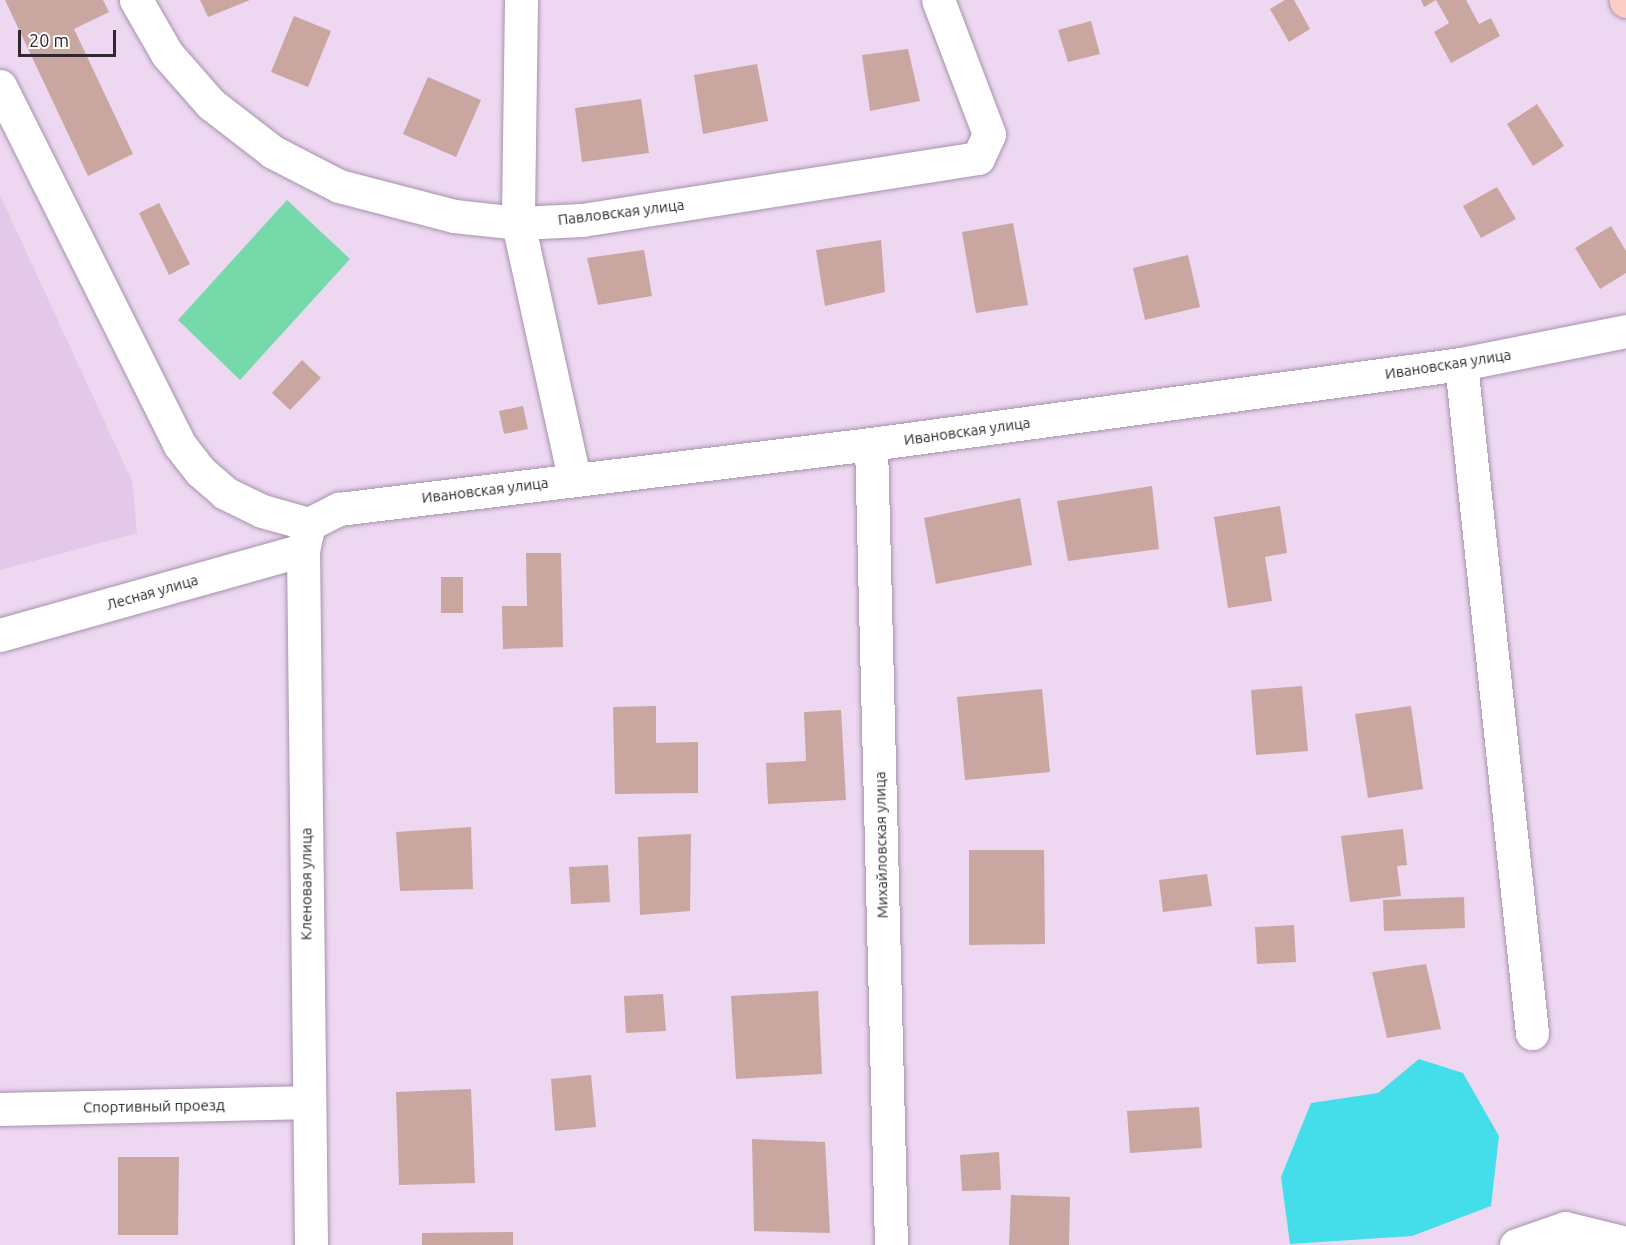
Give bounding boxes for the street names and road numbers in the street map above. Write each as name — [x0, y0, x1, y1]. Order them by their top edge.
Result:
street label: Павловская улица — [557, 195, 685, 229]
street label: Ивановская улица — [1384, 345, 1512, 383]
street label: Ивановская улица — [903, 413, 1031, 449]
street label: Ивановская улица — [421, 473, 549, 507]
street label: Лесная улица — [104, 570, 200, 614]
street label: Михайловская улица — [871, 771, 891, 919]
street label: Кленовая улица — [297, 828, 315, 940]
street label: Спортивный проезд — [83, 1096, 225, 1116]

